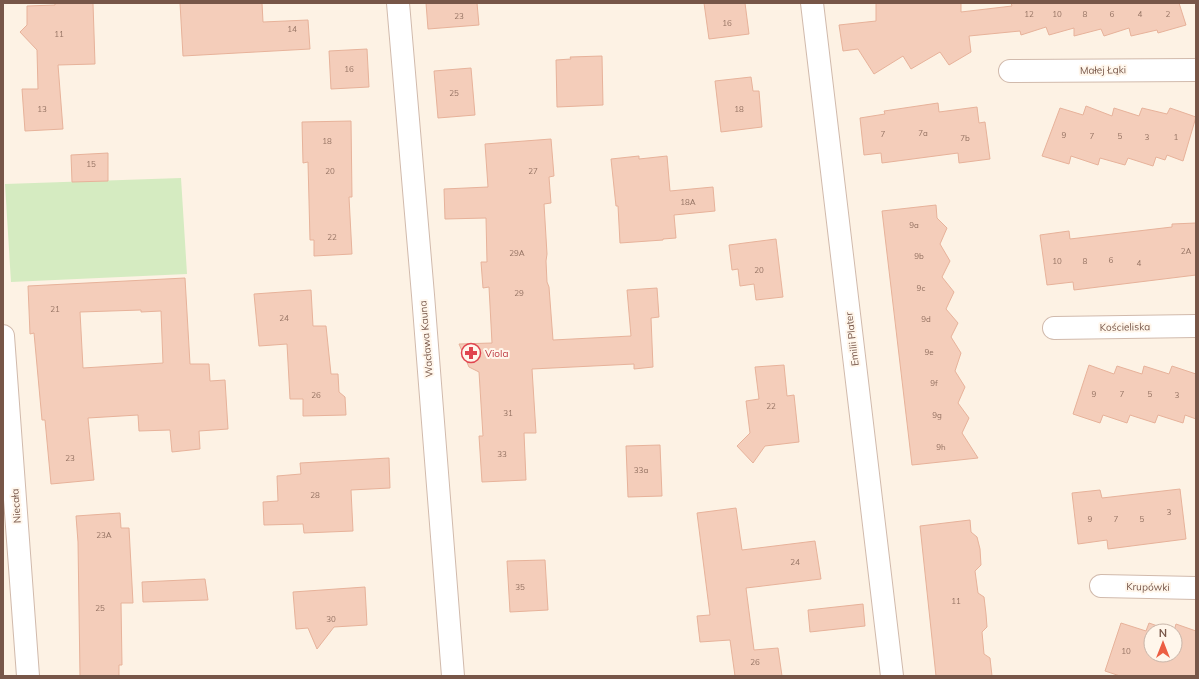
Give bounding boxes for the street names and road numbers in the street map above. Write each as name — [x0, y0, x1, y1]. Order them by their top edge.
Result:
street label: Małej Łąki — [1080, 63, 1126, 77]
street label: Wacława Kauna — [416, 300, 436, 378]
street label: Emilii Plater — [842, 311, 862, 367]
street label: Kościeliska — [1100, 320, 1150, 334]
street label: Niecała — [8, 488, 24, 524]
street label: Krupówki — [1126, 580, 1170, 594]

